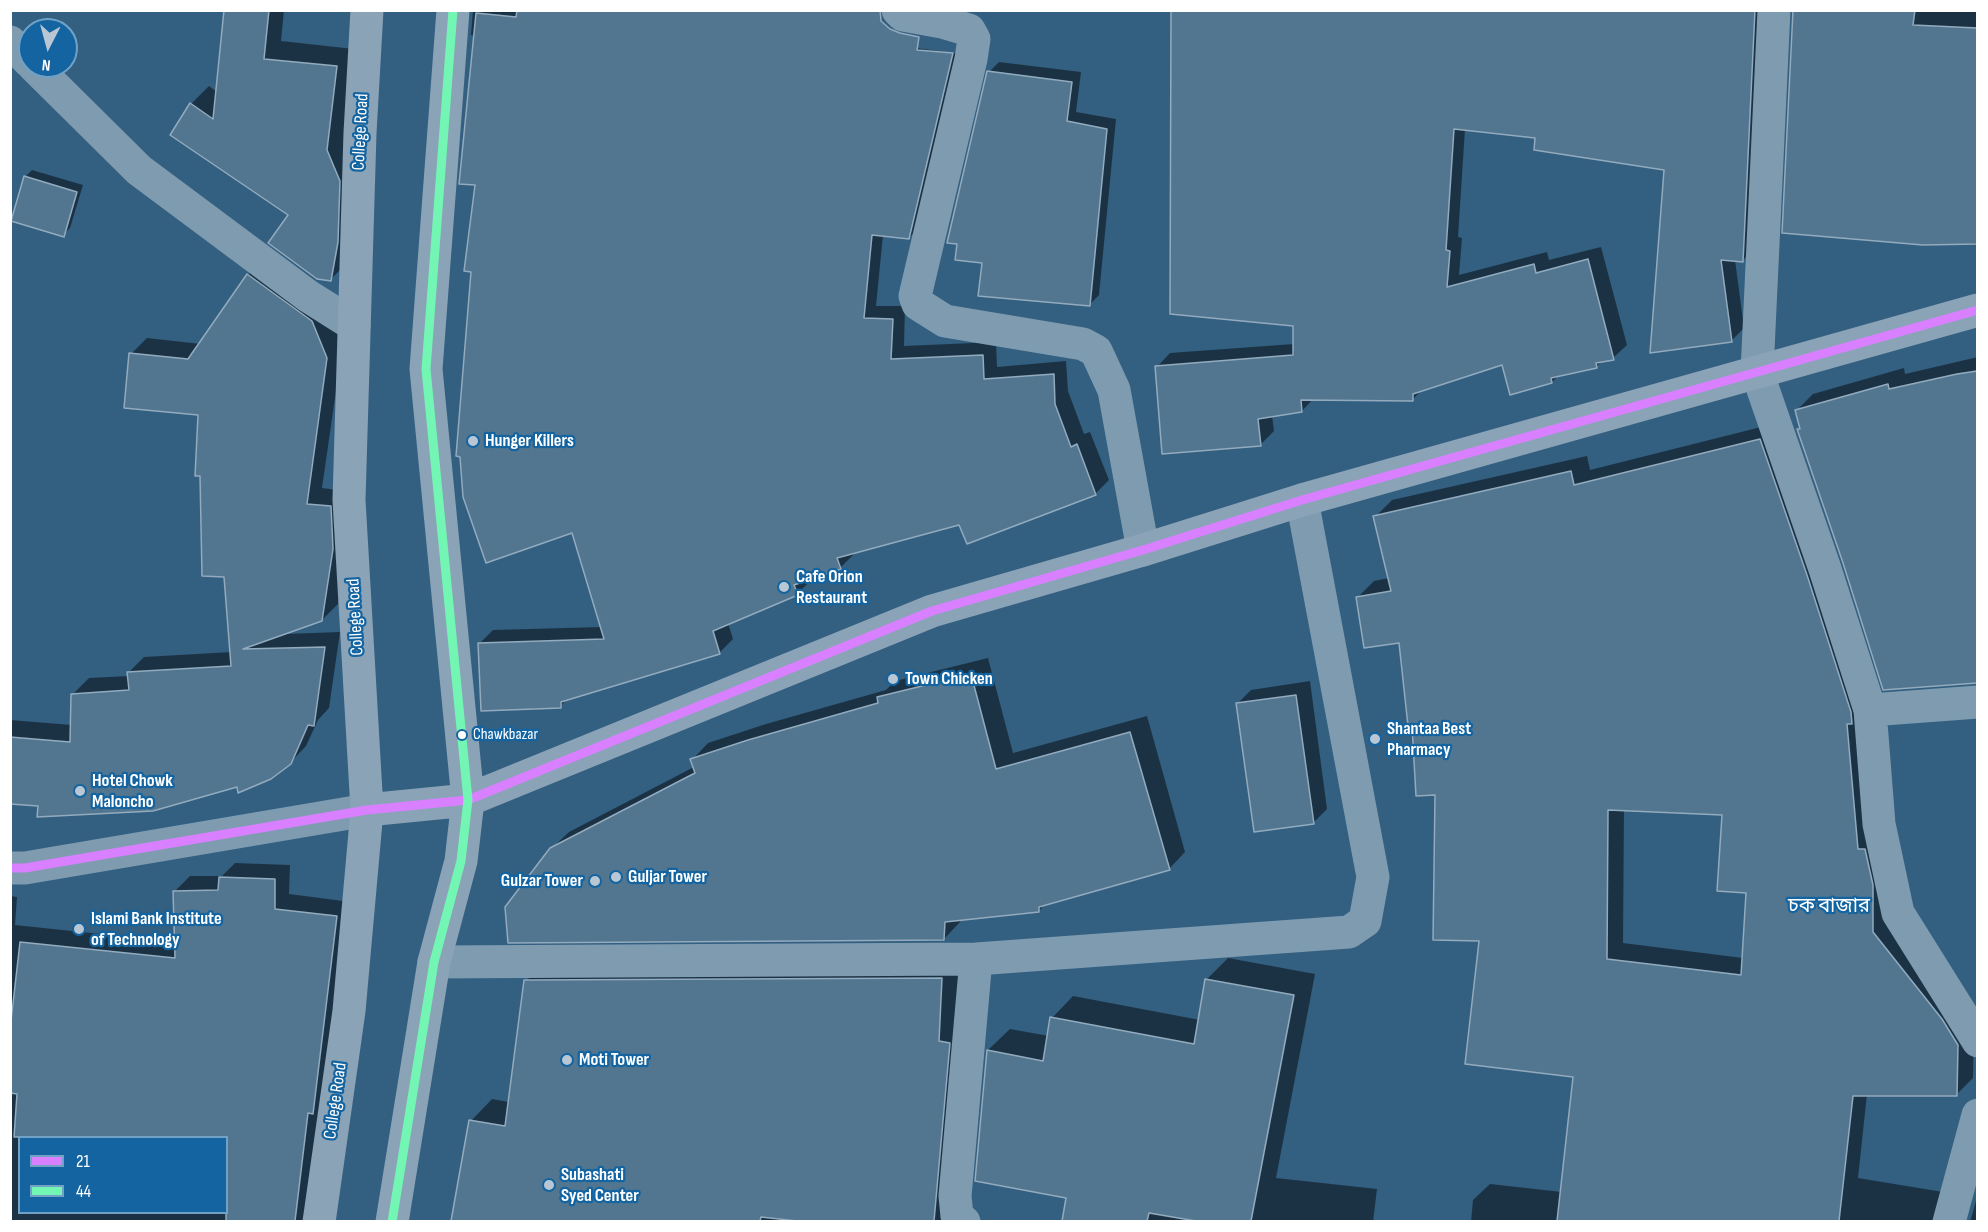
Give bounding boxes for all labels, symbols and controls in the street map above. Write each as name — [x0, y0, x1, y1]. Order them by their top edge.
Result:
north arrow — [18, 18, 78, 78]
text: N — [41, 55, 52, 74]
street label: College Road — [348, 93, 374, 171]
place label: Hunger Killers — [485, 430, 574, 452]
marker: Hunger Killers — [466, 434, 480, 448]
place label: Cafe Orion Restaurant — [796, 566, 867, 608]
street label: College Road — [343, 578, 369, 656]
marker: Cafe Orion Restaurant — [777, 580, 791, 594]
place label: Town Chicken — [905, 668, 993, 690]
marker: Town Chicken — [886, 672, 900, 686]
place label: Shantaa Best Pharmacy — [1387, 718, 1471, 760]
place label: Chawkbazar — [473, 725, 538, 745]
marker: Chawkbazar — [456, 729, 468, 741]
marker: Shantaa Best Pharmacy — [1368, 732, 1382, 746]
place label: Hotel Chowk Maloncho — [92, 770, 173, 812]
marker: Hotel Chowk Maloncho — [73, 784, 87, 798]
place label: Guljar Tower — [628, 866, 707, 888]
place label: Gulzar Tower — [501, 870, 583, 892]
marker: Guljar Tower — [609, 870, 623, 884]
marker: Gulzar Tower — [588, 874, 602, 888]
district label: চক বাজার — [1788, 895, 1870, 919]
place label: Islami Bank Institute of Technology — [91, 908, 222, 950]
marker: Islami Bank Institute of Technology — [72, 922, 86, 936]
place label: Moti Tower — [579, 1049, 649, 1071]
marker: Moti Tower — [560, 1053, 574, 1067]
street label: College Road — [320, 1061, 352, 1141]
legend — [18, 1136, 228, 1214]
text: 21 — [76, 1151, 90, 1172]
place label: Subashati Syed Center — [561, 1164, 639, 1206]
marker: Subashati Syed Center — [542, 1178, 556, 1192]
text: 44 — [76, 1181, 91, 1202]

